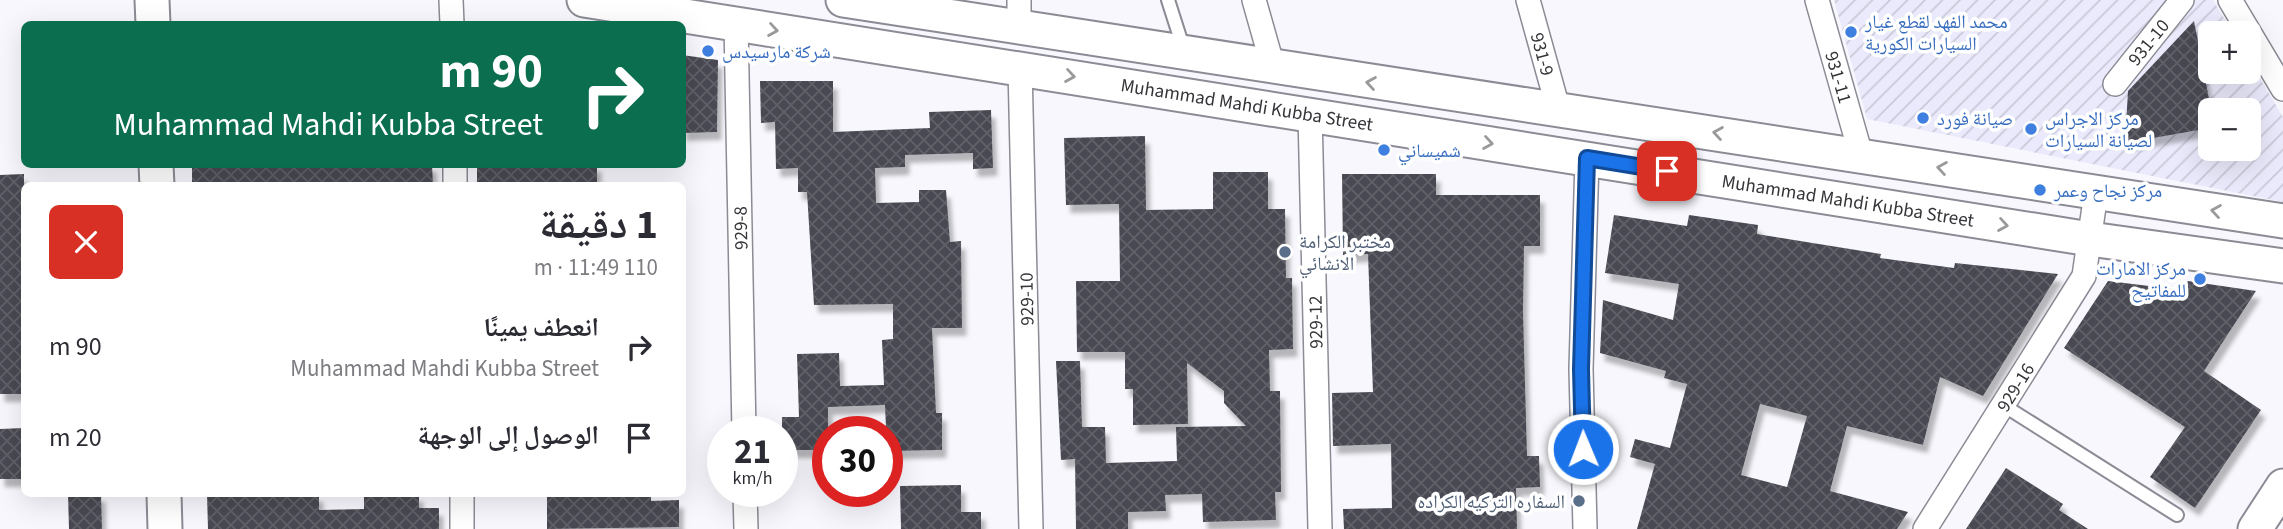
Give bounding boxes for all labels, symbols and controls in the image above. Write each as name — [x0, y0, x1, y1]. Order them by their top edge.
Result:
place label: محمد الفهد لقطع غيار السيارات الكورية — [1864, 9, 2008, 58]
street label: 931-10 — [2122, 14, 2176, 72]
map controls — [2198, 21, 2261, 161]
button: + — [2198, 21, 2261, 84]
one-way arrow — [767, 22, 779, 37]
marker: محمد الفهد لقطع غيار السيارات الكورية — [1843, 24, 1859, 40]
street label: 931-9 — [1523, 30, 1560, 79]
text: 90 m — [439, 37, 543, 107]
place label: شركة مارسيدس — [722, 39, 831, 66]
marker: شركة مارسيدس — [700, 43, 716, 59]
street label: 931-11 — [1817, 48, 1858, 107]
icon: right — [567, 49, 658, 140]
one-way arrow — [1064, 68, 1076, 83]
street label: Muhammad Mahdi Kubba Street — [1119, 72, 1375, 139]
one-way arrow — [1365, 76, 1377, 91]
button: − — [2198, 98, 2261, 161]
text: Muhammad Mahdi Kubba Street — [113, 102, 543, 148]
place label: صيانة فورد — [1937, 106, 2013, 133]
place label: مركز الاجراس لصيانة السيارات — [2045, 106, 2152, 155]
marker: صيانة فورد — [1915, 110, 1931, 126]
marker: مركز الاجراس لصيانة السيارات — [2023, 121, 2039, 137]
one-way arrow — [1712, 125, 1724, 140]
one-way arrow — [1482, 135, 1494, 150]
place label: شميساني — [1398, 138, 1461, 166]
pin — [1637, 141, 1697, 201]
marker: شميساني — [1376, 142, 1392, 158]
icon: arrive — [1648, 152, 1686, 190]
one-way arrow — [1936, 161, 1948, 176]
street label: Muhammad Mahdi Kubba Street — [1720, 168, 1976, 235]
place label: مركز نجاح وعمر — [2053, 178, 2162, 205]
marker: مركز نجاح وعمر — [2032, 182, 2048, 198]
text: 1 دقيقة — [539, 195, 658, 255]
one-way arrow — [2210, 204, 2221, 219]
button: close — [49, 205, 123, 279]
street label: 929-8 — [728, 206, 755, 250]
one-way arrow — [1997, 217, 2009, 232]
place label: مختبر الكرامة الانشائي — [1299, 229, 1391, 279]
marker: مختبر الكرامة الانشائي — [1277, 244, 1293, 260]
text: 110 m · 11:49 — [534, 251, 658, 284]
place label: مركز الامارات للمفاتيح — [2096, 256, 2186, 305]
marker: مركز الامارات للمفاتيح — [2192, 271, 2208, 287]
street label: 929-10 — [1014, 272, 1041, 326]
street label: 929-12 — [1303, 295, 1330, 349]
text: انعطف يمينًا — [484, 309, 599, 346]
text: 90 m — [49, 328, 102, 365]
icon: right — [620, 328, 658, 366]
text: Muhammad Mahdi Kubba Street — [290, 352, 599, 385]
street label: 929-16 — [1991, 358, 2042, 417]
position arrow — [1546, 412, 1620, 486]
speed limit sign: 30 — [812, 416, 903, 507]
text: الوصول إلى الوجهة — [418, 417, 599, 454]
text: 20 m — [49, 419, 102, 456]
icon: arrive — [620, 419, 658, 457]
text: 21 — [734, 427, 771, 477]
text: km/h — [733, 466, 772, 491]
place label: السفاره التركيه الكراده — [1418, 489, 1565, 516]
marker: السفاره التركيه الكراده — [1571, 493, 1587, 509]

